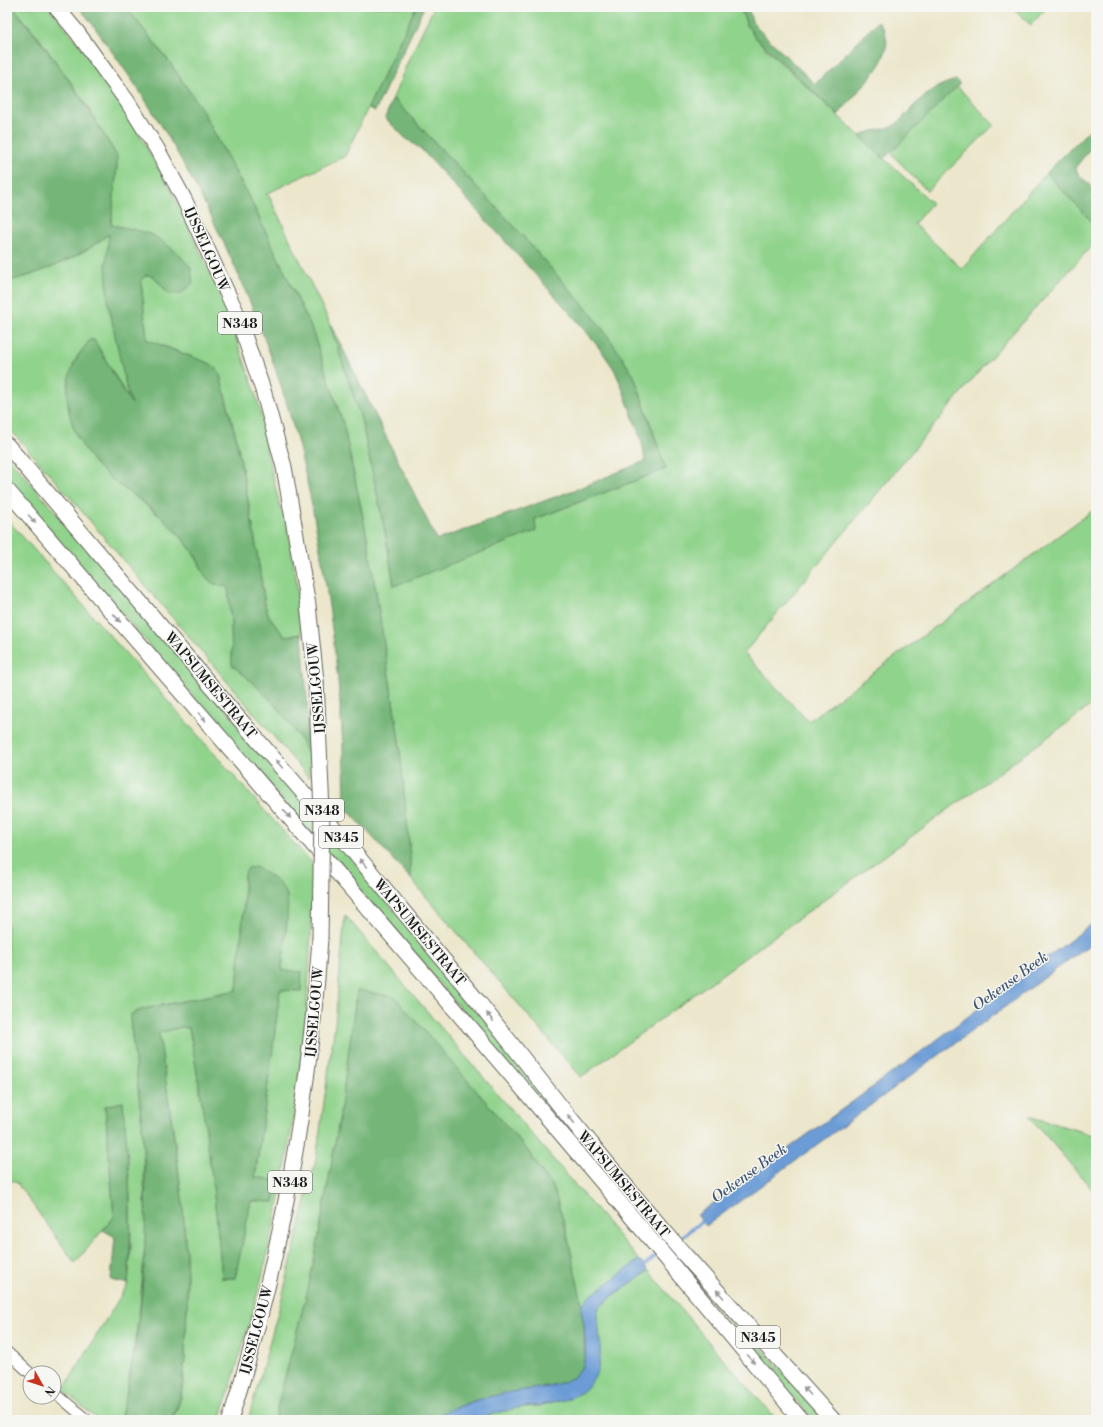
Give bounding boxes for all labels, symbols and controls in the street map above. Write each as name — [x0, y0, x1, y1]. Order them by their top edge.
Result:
street label: IJSSELGOUW — [179, 204, 233, 296]
road number: N348 — [218, 312, 262, 334]
one-way arrow — [28, 514, 37, 525]
one-way arrow — [112, 613, 122, 623]
street label: WAPSUMSESTRAAT — [160, 628, 260, 743]
street label: IJSSELGOUW — [304, 640, 330, 734]
one-way arrow — [197, 711, 206, 722]
one-way arrow — [274, 759, 283, 769]
road number: N348 — [300, 799, 344, 821]
one-way arrow — [283, 809, 292, 820]
road number: N345 — [319, 826, 363, 848]
one-way arrow — [358, 857, 367, 868]
street label: WAPSUMSESTRAAT — [369, 875, 469, 990]
water label: Oekense Beek — [969, 947, 1052, 1015]
street label: IJSSELGOUW — [302, 965, 328, 1058]
one-way arrow — [486, 1012, 495, 1023]
one-way arrow — [566, 1114, 575, 1125]
street label: WAPSUMSESTRAAT — [573, 1127, 673, 1242]
water label: Oekense Beek — [708, 1139, 791, 1207]
road number: N348 — [268, 1171, 312, 1193]
street label: IJSSELGOUW — [236, 1283, 278, 1377]
one-way arrow — [715, 1289, 724, 1299]
road number: N345 — [736, 1326, 780, 1348]
one-way arrow — [746, 1354, 755, 1364]
north arrow — [22, 1365, 62, 1405]
text: N — [41, 1383, 57, 1399]
one-way arrow — [802, 1386, 811, 1396]

